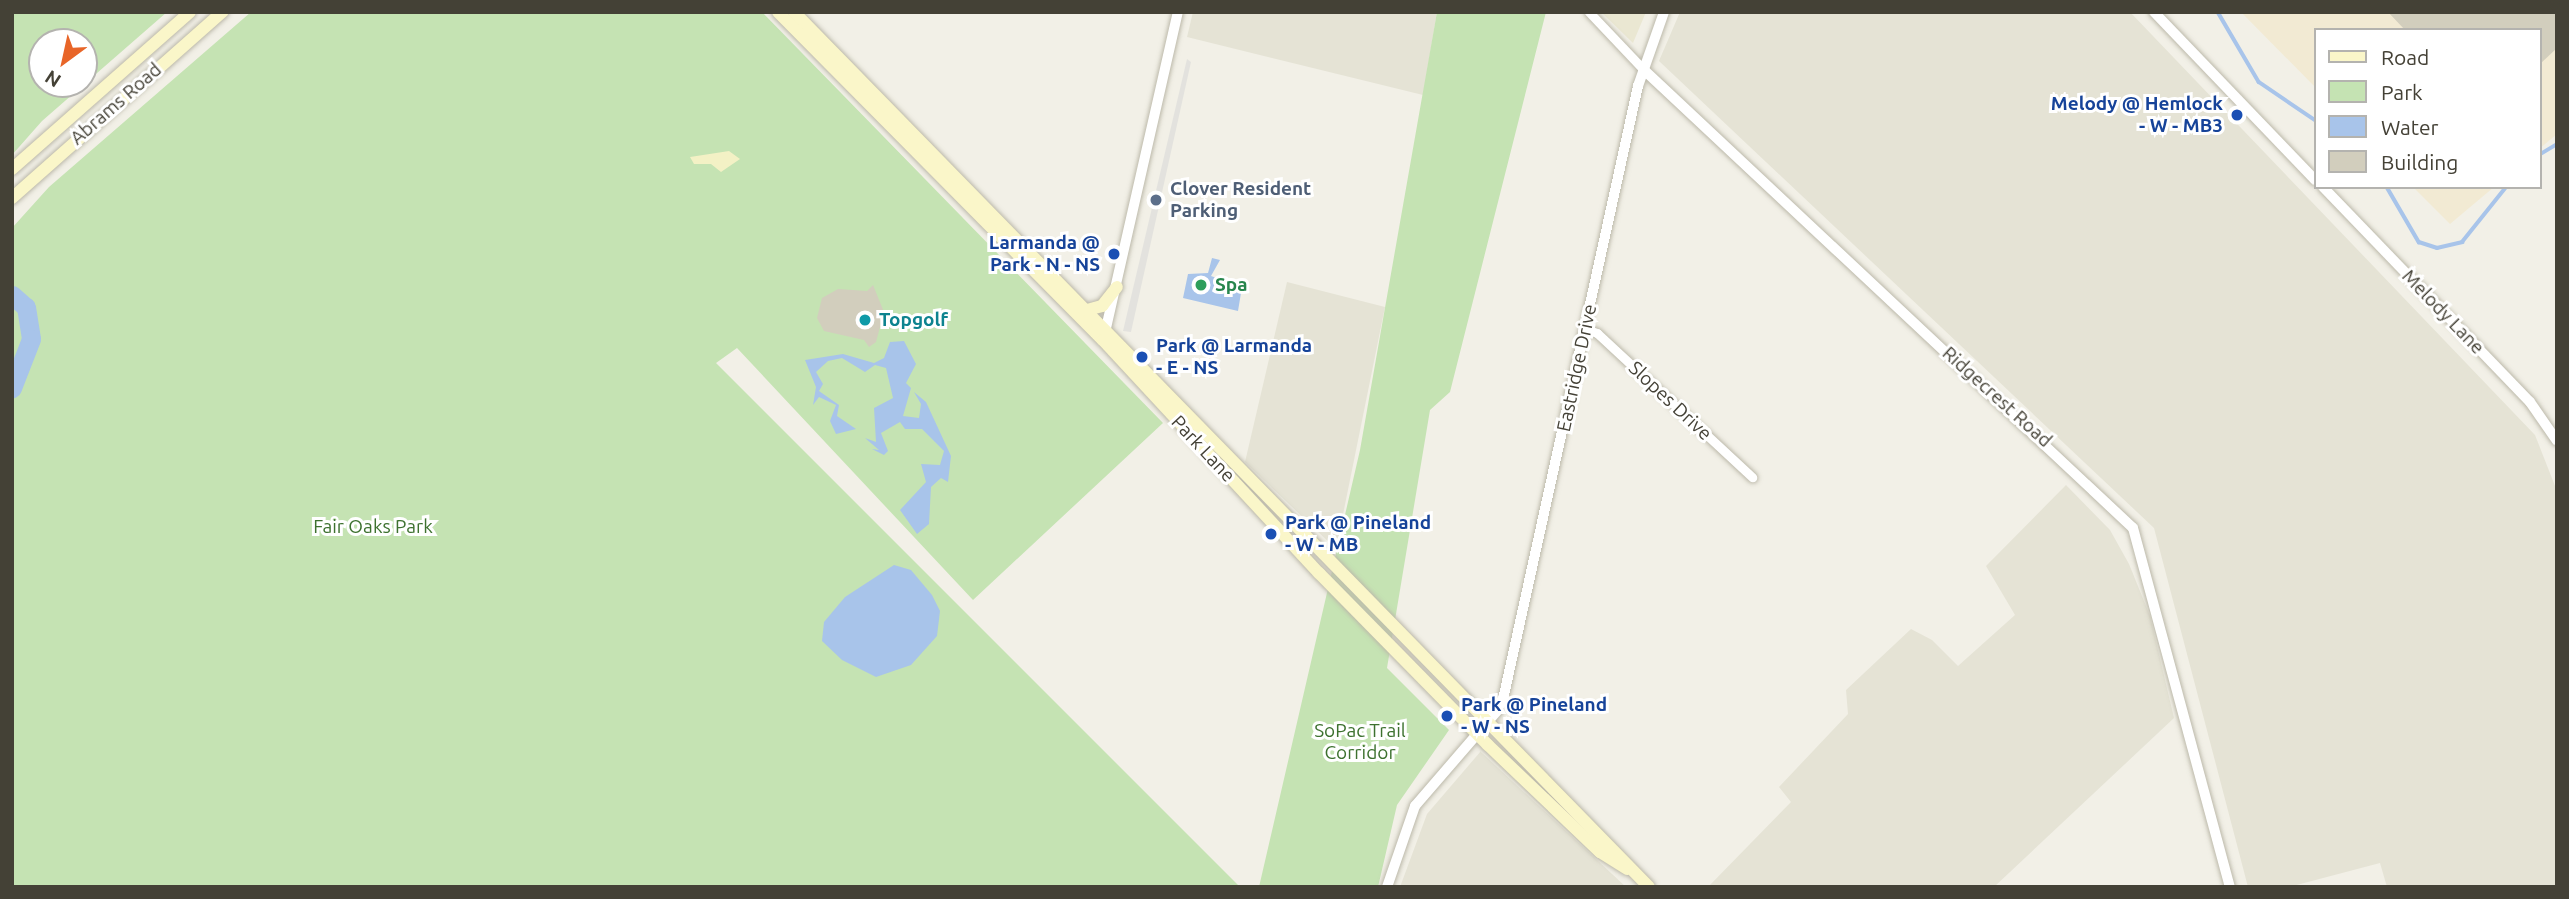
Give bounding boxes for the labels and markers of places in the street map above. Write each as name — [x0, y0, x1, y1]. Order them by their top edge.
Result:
place label: Melody @ Hemlock - W - MB3 — [2051, 93, 2223, 137]
marker: Melody @ Hemlock - W - MB3 — [2229, 107, 2245, 123]
place label: Clover Resident Parking — [1170, 178, 1311, 222]
marker: Clover Resident Parking — [1148, 192, 1164, 208]
place label: Larmanda @ Park - N - NS — [989, 232, 1100, 276]
marker: Larmanda @ Park - N - NS — [1106, 246, 1122, 262]
place label: Spa — [1215, 274, 1247, 296]
marker: Spa — [1193, 277, 1209, 293]
place label: Topgolf — [879, 309, 948, 331]
marker: Topgolf — [857, 312, 873, 328]
place label: Park @ Larmanda - E - NS — [1156, 335, 1312, 379]
marker: Park @ Larmanda - E - NS — [1134, 349, 1150, 365]
place label: Park @ Pineland - W - MB — [1285, 512, 1431, 556]
marker: Park @ Pineland - W - MB — [1263, 526, 1279, 542]
place label: Park @ Pineland - W - NS — [1461, 694, 1607, 738]
marker: Park @ Pineland - W - NS — [1439, 708, 1455, 724]

